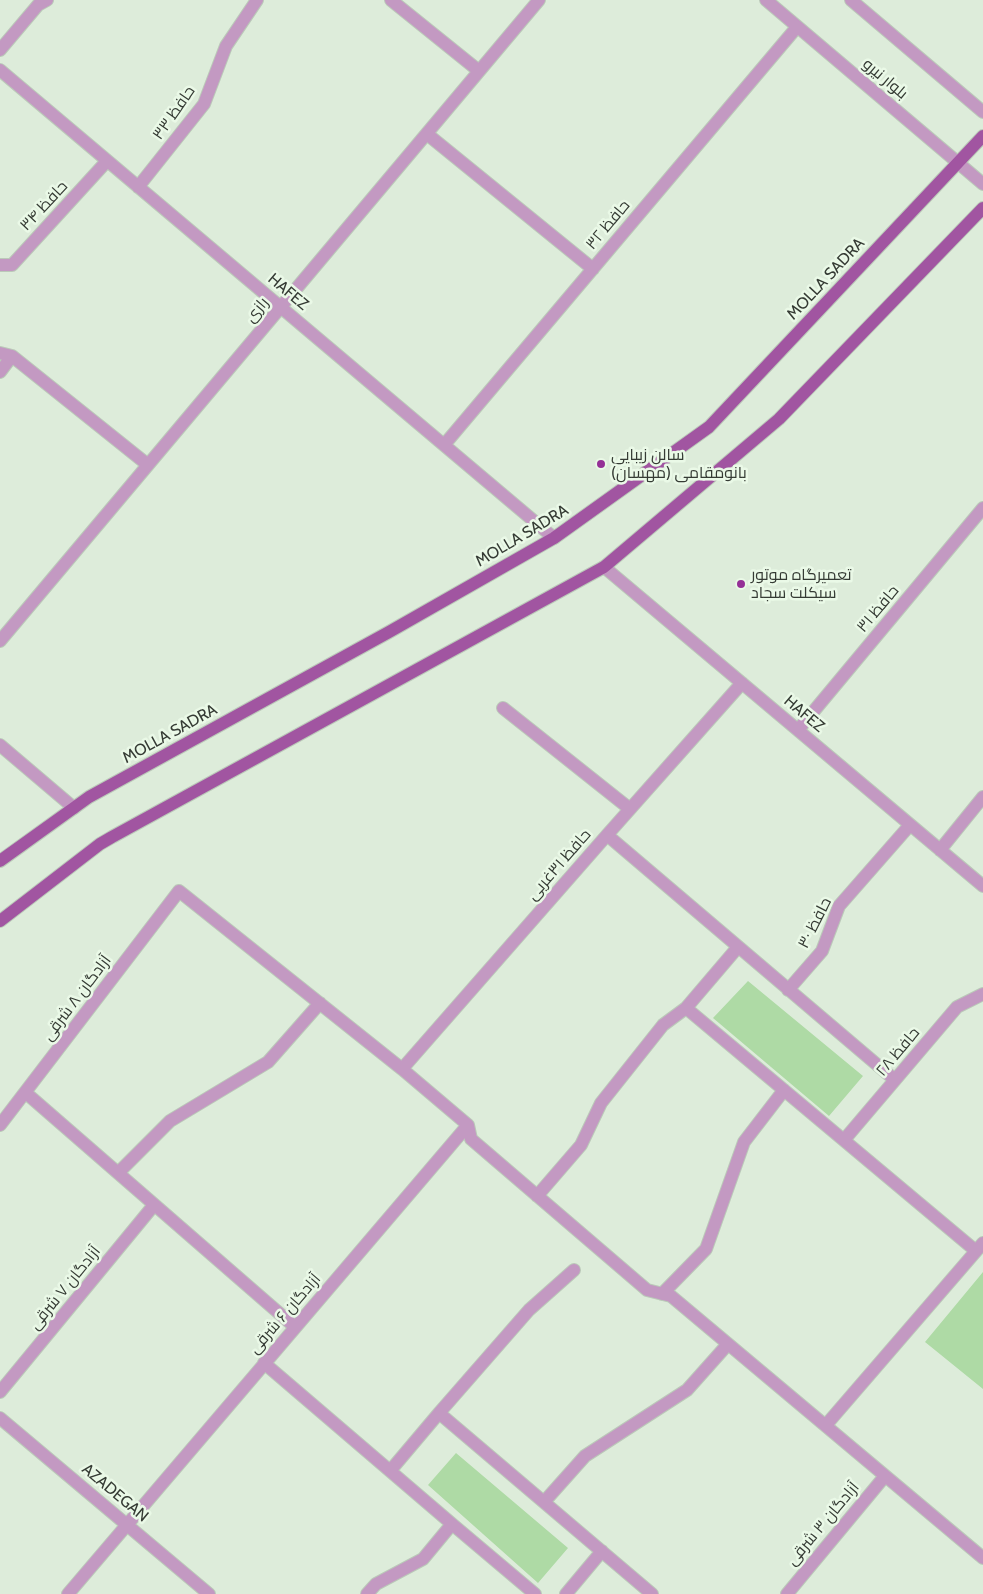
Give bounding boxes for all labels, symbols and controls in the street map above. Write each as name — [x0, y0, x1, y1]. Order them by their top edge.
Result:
street label: بلوار نیرو — [859, 55, 911, 103]
street label: حافظ ۳۳ — [149, 82, 199, 144]
street label: حافظ ۳۴ — [16, 177, 72, 235]
street label: حافظ ۳۲ — [582, 196, 634, 254]
street label: MOLLA SADRA — [783, 234, 869, 324]
street label: HAFEZ — [264, 269, 312, 315]
street label: رازی — [241, 293, 273, 327]
place label: سالن زیبایی بانومقامی (مهسان) — [611, 445, 747, 483]
marker: سالن زیبایی بانومقامی (مهسان) — [595, 458, 607, 470]
street label: MOLLA SADRA — [472, 501, 572, 571]
place label: تعمیرگاه موتور سیکلت سجاد — [751, 565, 851, 603]
marker: تعمیرگاه موتور سیکلت سجاد — [735, 578, 747, 590]
street label: حافظ ۳۱ — [853, 582, 903, 636]
street label: HAFEZ — [780, 691, 828, 737]
street label: MOLLA SADRA — [119, 700, 221, 768]
street label: حافظ ۳۱غربی — [523, 825, 595, 905]
street label: حافظ ۳۰ — [794, 894, 836, 952]
street label: آزادگان ۸ شرقی — [39, 951, 115, 1045]
street label: حافظ ۲۸ — [872, 1024, 924, 1080]
street label: آزادگان ۷ شرقی — [25, 1242, 105, 1334]
street label: آزادگان ۶ شرقی — [245, 1270, 325, 1358]
street label: AZADEGAN — [78, 1460, 152, 1526]
street label: آزادگان ۳ شرقی — [782, 1478, 864, 1570]

